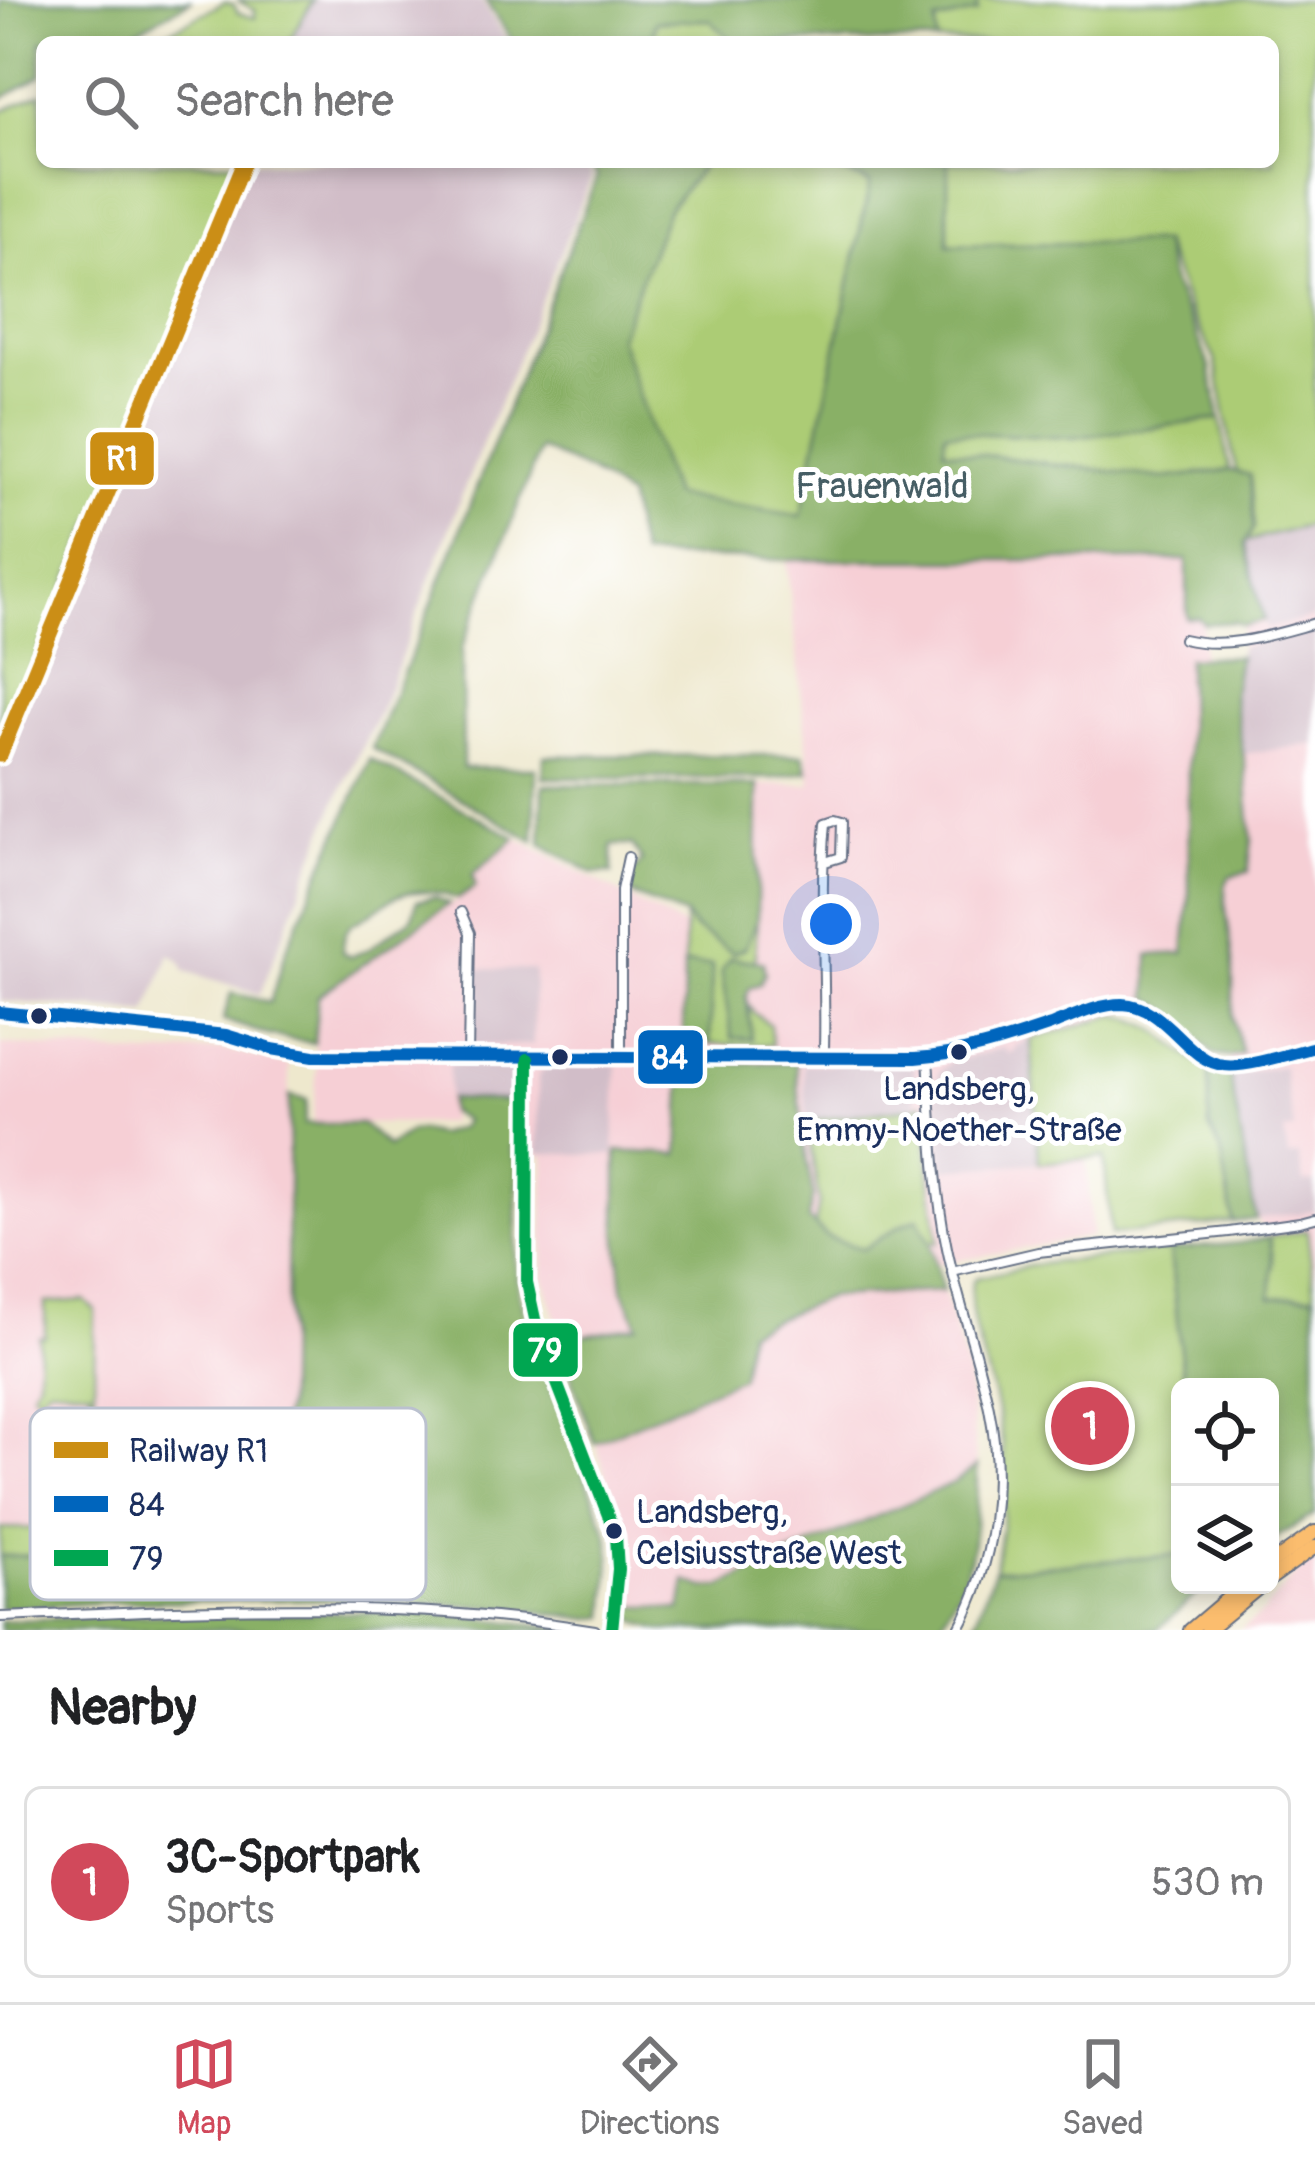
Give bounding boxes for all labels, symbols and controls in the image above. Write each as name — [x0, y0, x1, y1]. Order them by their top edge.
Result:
search box — [36, 36, 1279, 168]
icon: search — [78, 69, 144, 135]
text: Search here — [174, 74, 394, 130]
line badge: R1 — [88, 430, 156, 487]
text: R1 — [106, 439, 138, 480]
park label: Frauenwald — [795, 464, 969, 509]
your location — [801, 894, 861, 954]
unlabelled marker — [28, 1005, 50, 1027]
line badge: 84 — [636, 1028, 705, 1086]
text: 84 — [652, 1038, 688, 1079]
marker: Landsberg, Emmy-Noether-Straße — [948, 1041, 970, 1063]
unlabelled marker — [549, 1046, 571, 1068]
place label: Landsberg, Emmy-Noether-Straße — [796, 1069, 1122, 1151]
line badge: 79 — [511, 1321, 580, 1379]
text: 79 — [528, 1331, 562, 1372]
map controls — [1171, 1378, 1279, 1594]
button: locate — [1171, 1378, 1279, 1486]
pin: 1 — [1051, 1381, 1129, 1471]
legend — [30, 1408, 426, 1600]
text: Railway R1 — [129, 1431, 268, 1472]
text: 84 — [129, 1485, 165, 1526]
button: layers — [1171, 1486, 1279, 1594]
place label: Landsberg, Celsiusstraße West — [636, 1492, 902, 1574]
marker: Landsberg, Celsiusstraße West — [603, 1520, 625, 1542]
text: 79 — [129, 1539, 163, 1580]
text: Nearby — [48, 1676, 196, 1740]
text: 3C-Sportpark — [165, 1830, 420, 1886]
text: 1 — [82, 1858, 98, 1907]
text: 530 m — [1151, 1858, 1264, 1907]
text: Sports — [165, 1886, 274, 1935]
tab: Map — [171, 2031, 237, 2144]
tab: Directions — [580, 2031, 720, 2144]
tab: Saved — [1062, 2031, 1144, 2144]

